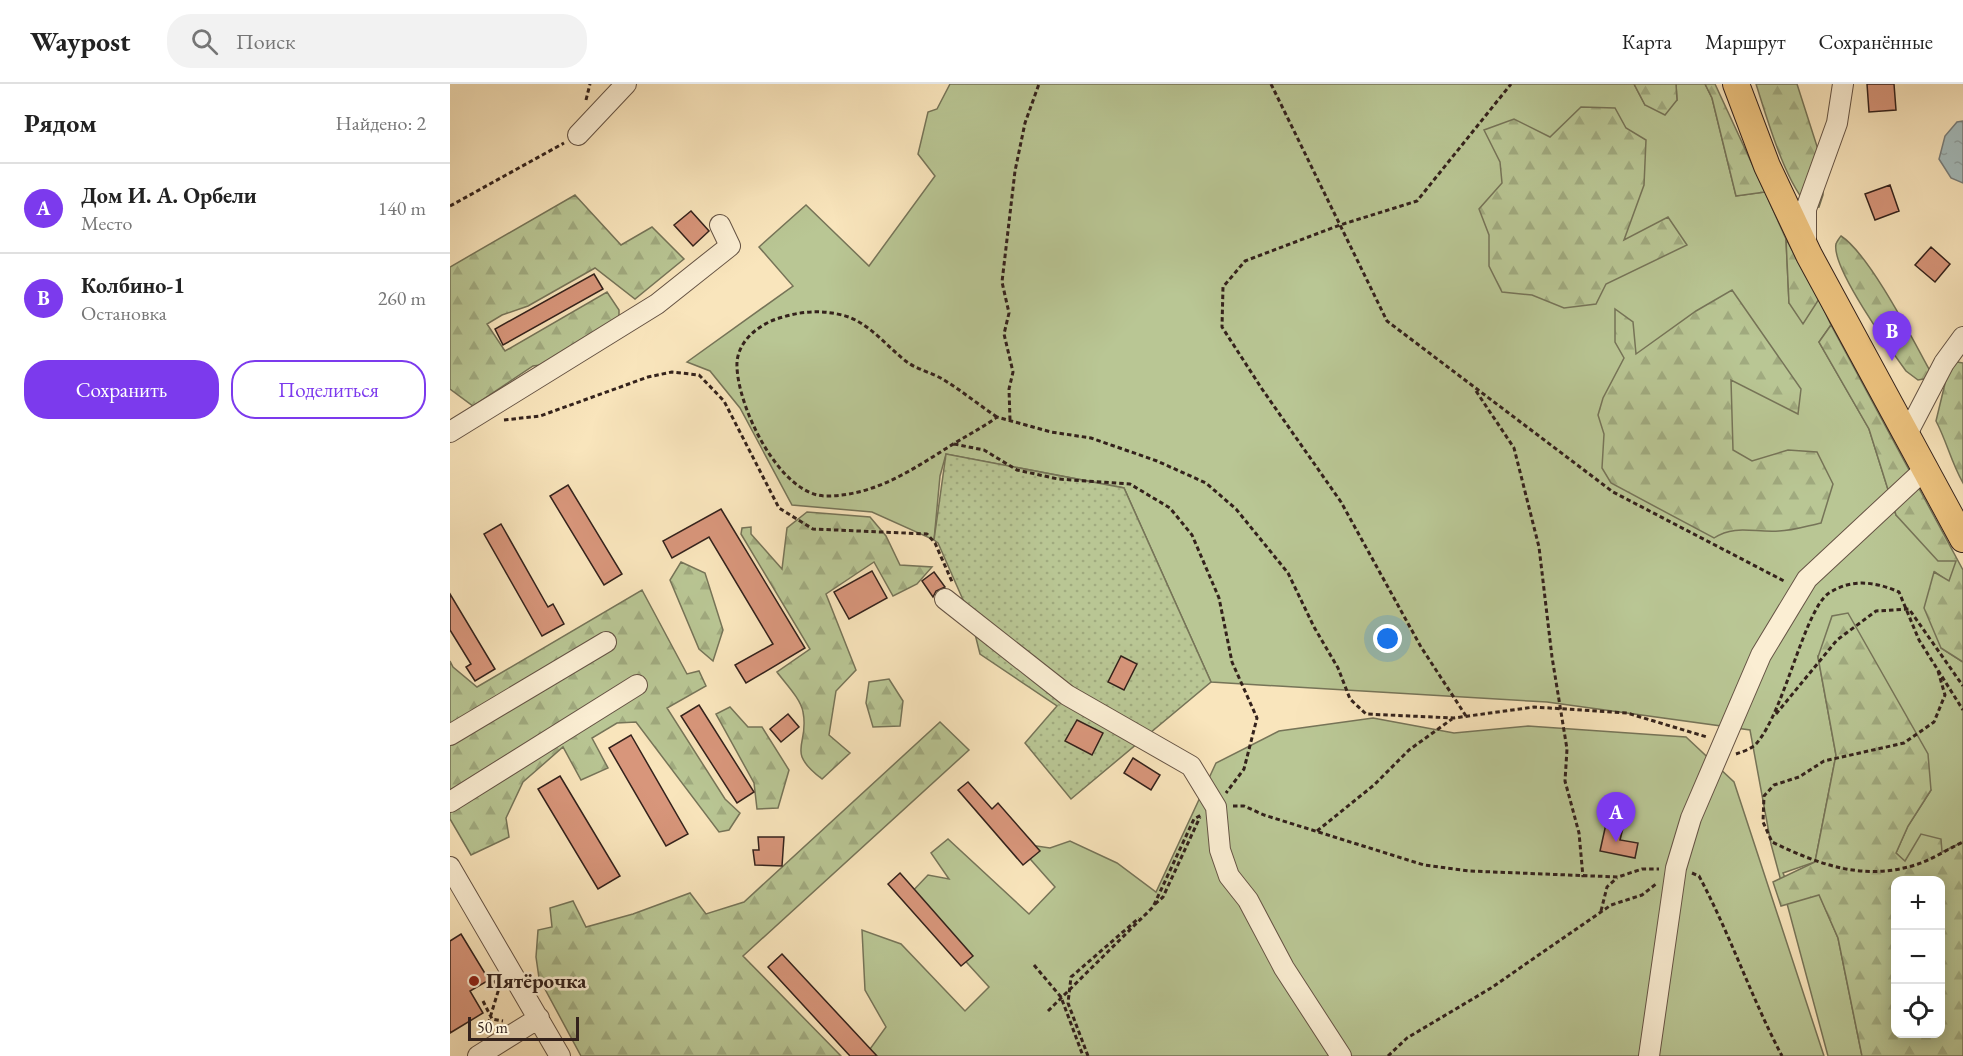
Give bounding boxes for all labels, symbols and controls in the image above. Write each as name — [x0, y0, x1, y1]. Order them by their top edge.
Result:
search box — [167, 14, 587, 68]
text: Waypost — [30, 23, 131, 59]
icon: search — [188, 25, 221, 58]
text: Поиск — [236, 27, 296, 56]
text: Карта — [1622, 28, 1672, 55]
text: Маршрут — [1705, 28, 1786, 55]
text: Сохранённые — [1819, 28, 1933, 55]
text: Рядом — [24, 106, 97, 140]
text: Найдено: 2 — [335, 110, 426, 136]
text: Дом И. А. Орбели — [81, 181, 257, 210]
text: A — [36, 195, 51, 221]
text: 140 m — [378, 195, 426, 221]
text: Место — [81, 210, 132, 236]
text: Колбино-1 — [81, 271, 185, 300]
text: B — [37, 285, 50, 311]
text: 260 m — [378, 285, 426, 311]
text: Остановка — [81, 300, 167, 326]
pin: B — [1872, 312, 1912, 361]
button: Сохранить — [24, 360, 219, 419]
button: Поделиться — [231, 360, 426, 419]
your location — [1373, 624, 1402, 653]
pin: A — [1596, 792, 1636, 842]
map controls — [1891, 876, 1945, 1038]
button: + — [1891, 876, 1945, 930]
button: − — [1891, 930, 1945, 984]
place label: Пятёрочка — [486, 967, 587, 994]
marker: Пятёрочка — [467, 974, 481, 988]
button: locate — [1891, 984, 1945, 1038]
scale bar — [468, 1014, 579, 1042]
text: 50 m — [477, 1017, 508, 1038]

